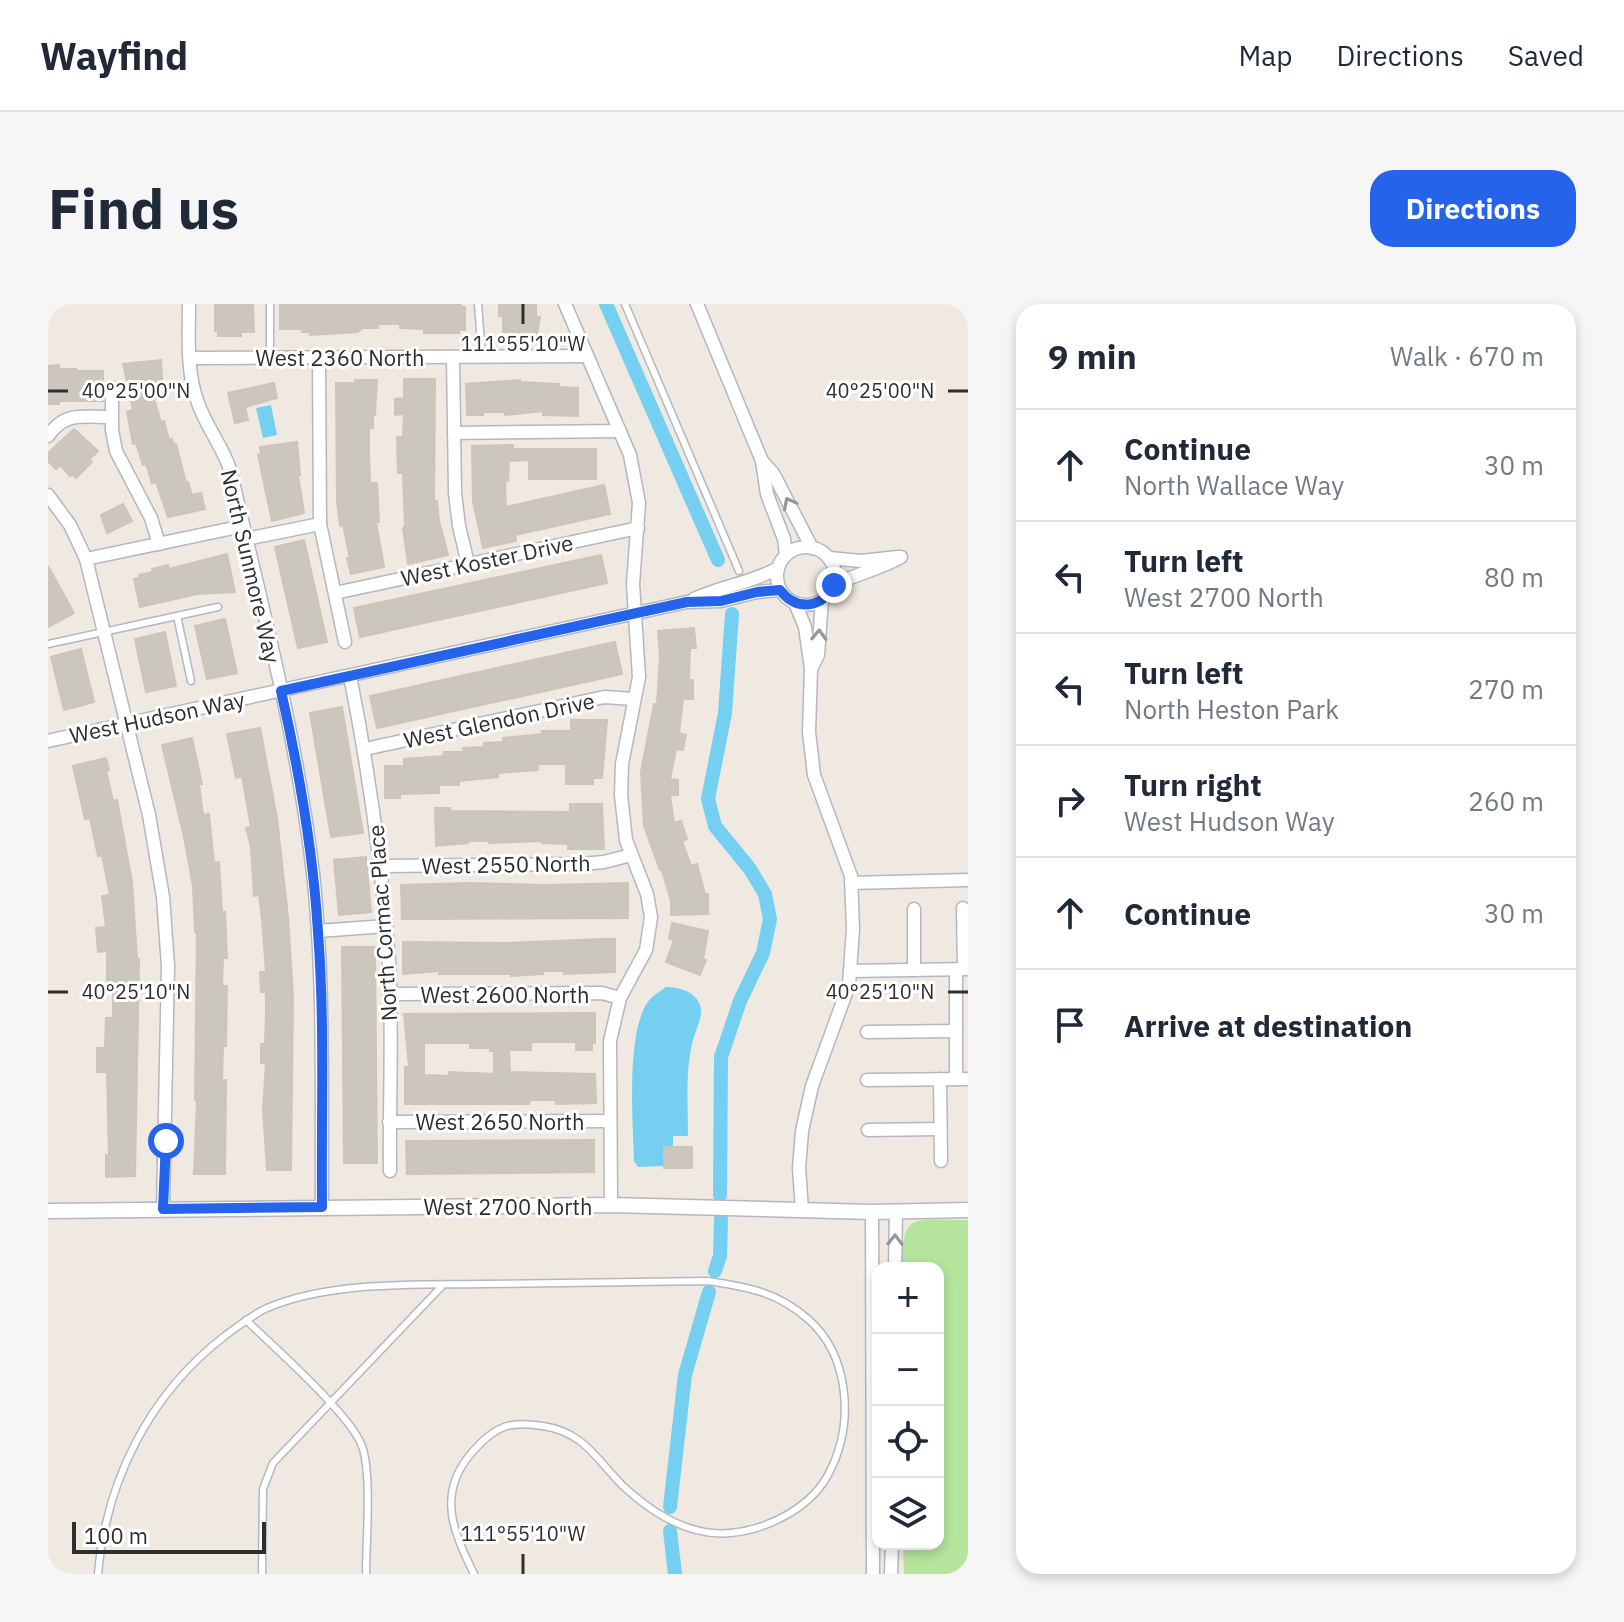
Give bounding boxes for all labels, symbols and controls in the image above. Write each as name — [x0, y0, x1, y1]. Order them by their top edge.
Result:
text: Wayfind — [40, 31, 188, 80]
text: Map — [1238, 37, 1292, 74]
text: Directions — [1336, 37, 1464, 74]
text: Saved — [1508, 37, 1584, 74]
button: Directions — [1370, 170, 1576, 247]
text: Find us — [48, 172, 239, 244]
text: 111°55'10"W — [461, 330, 586, 357]
text: 9 min — [1048, 334, 1137, 378]
text: Walk · 670 m — [1390, 339, 1544, 373]
street label: West 2360 North — [255, 343, 425, 372]
text: 40°25'00"N — [82, 377, 190, 404]
text: 40°25'00"N — [826, 377, 934, 404]
text: Continue — [1124, 429, 1251, 468]
icon: ahead — [1048, 443, 1092, 487]
text: 30 m — [1484, 448, 1544, 482]
street label: North Sunmore Way — [215, 466, 287, 666]
text: North Wallace Way — [1124, 468, 1344, 502]
one-way arrow — [783, 496, 798, 511]
street label: West Koster Drive — [398, 528, 576, 592]
text: Turn left — [1124, 541, 1243, 580]
icon: left — [1048, 555, 1092, 599]
text: 80 m — [1484, 560, 1544, 594]
route end — [816, 567, 852, 603]
text: West 2700 North — [1124, 580, 1324, 614]
one-way arrow — [810, 628, 828, 641]
text: Turn left — [1124, 653, 1243, 692]
icon: left — [1048, 667, 1092, 711]
text: 270 m — [1468, 672, 1544, 706]
street label: West Hudson Way — [67, 684, 247, 750]
street label: West Glendon Drive — [401, 686, 597, 754]
text: North Heston Park — [1124, 692, 1339, 726]
text: Turn right — [1124, 765, 1262, 804]
icon: right — [1048, 779, 1092, 823]
text: 260 m — [1468, 784, 1544, 818]
text: West Hudson Way — [1124, 804, 1335, 838]
street label: North Cormac Place — [361, 824, 403, 1022]
street label: West 2550 North — [421, 848, 591, 880]
icon: ahead — [1048, 891, 1092, 935]
text: Continue — [1124, 894, 1251, 933]
text: 30 m — [1484, 896, 1544, 930]
text: 40°25'10"N — [82, 978, 190, 1005]
text: 40°25'10"N — [826, 978, 934, 1005]
street label: West 2600 North — [420, 980, 590, 1009]
icon: arrive — [1048, 1003, 1092, 1047]
text: Arrive at destination — [1124, 1006, 1412, 1045]
street label: West 2650 North — [415, 1107, 585, 1136]
route start — [148, 1123, 184, 1159]
street label: West 2700 North — [423, 1192, 593, 1221]
one-way arrow — [886, 1233, 904, 1246]
map controls — [872, 1262, 944, 1550]
button: + — [872, 1262, 944, 1334]
button: − — [872, 1334, 944, 1406]
button: locate — [872, 1406, 944, 1478]
button: layers — [872, 1478, 944, 1550]
scale bar — [72, 1518, 266, 1554]
text: 111°55'10"W — [461, 1520, 586, 1547]
text: 100 m — [84, 1521, 148, 1550]

